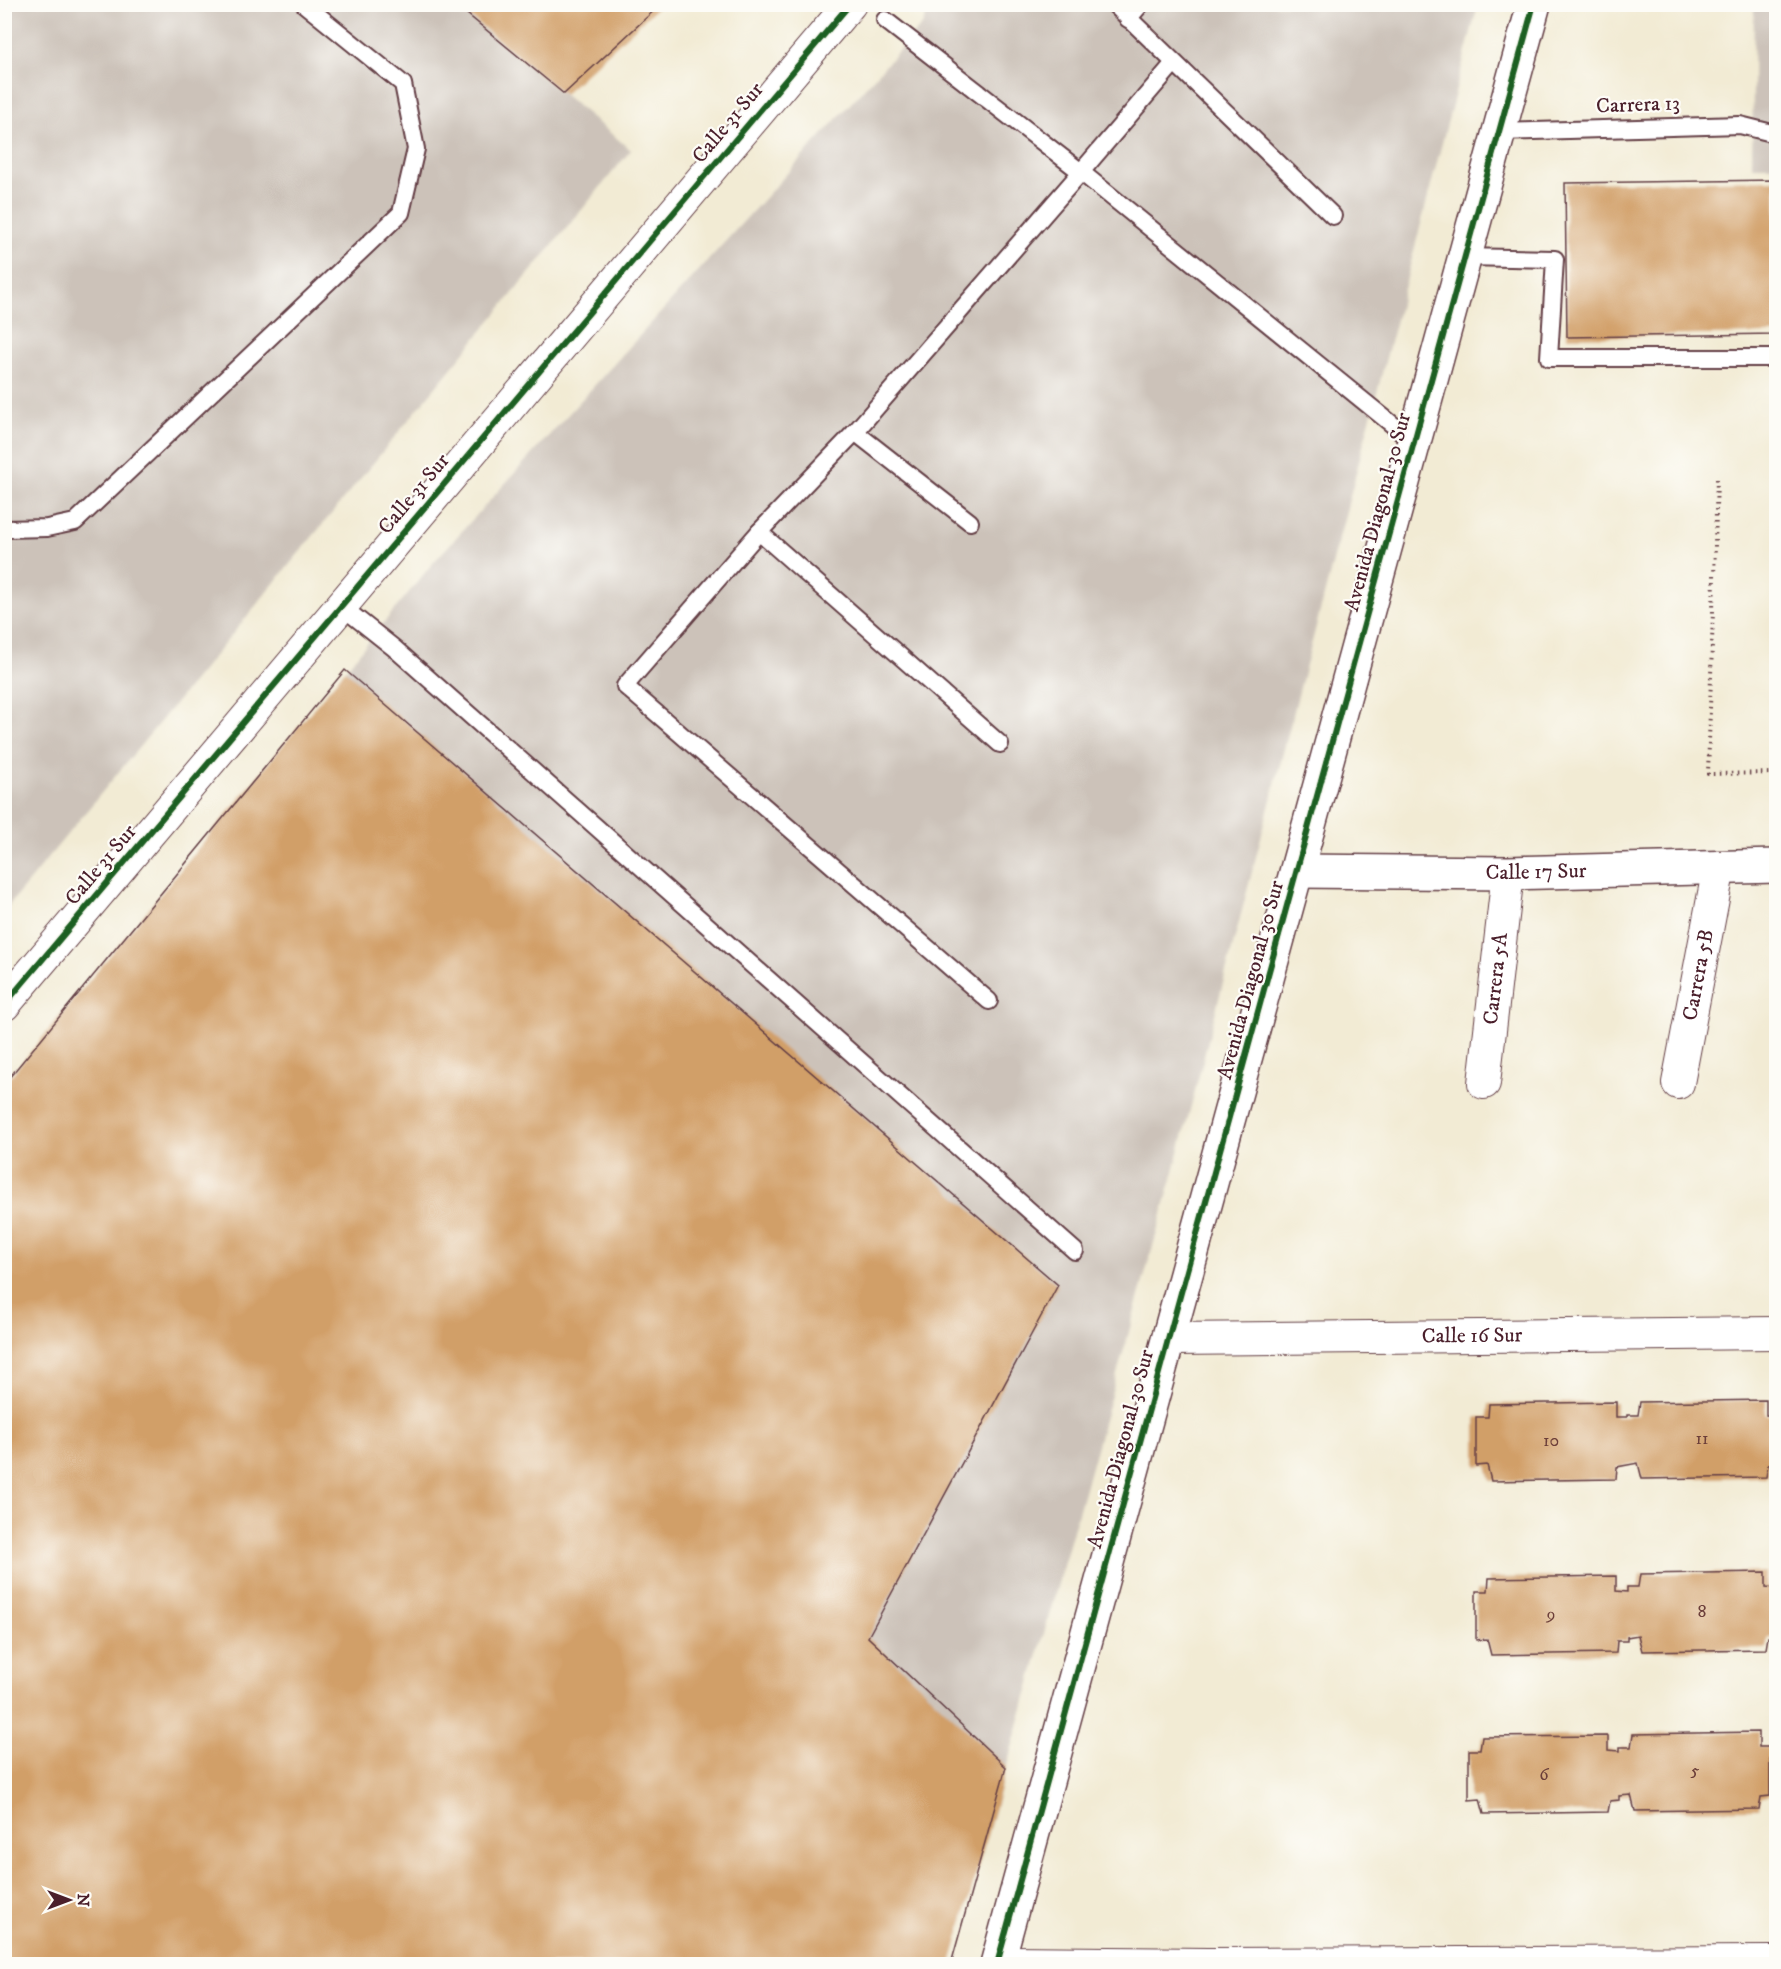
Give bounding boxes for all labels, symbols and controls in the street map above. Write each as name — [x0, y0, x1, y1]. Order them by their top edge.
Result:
street label: Calle 31 Sur — [687, 77, 769, 169]
street label: Carrera 13 — [1596, 91, 1680, 119]
street label: Avenida Diagonal 30 Sur — [1339, 410, 1417, 614]
street label: Calle 31 Sur — [373, 448, 455, 540]
street label: Calle 31 Sur — [60, 819, 142, 911]
street label: Calle 17 Sur — [1485, 858, 1587, 886]
street label: Avenida Diagonal 30 Sur — [1212, 878, 1290, 1082]
street label: Carrera 5B — [1677, 927, 1720, 1023]
street label: Carrera 5A — [1478, 931, 1514, 1026]
street label: Calle 16 Sur — [1421, 1323, 1523, 1350]
street label: Avenida Diagonal 30 Sur — [1082, 1347, 1160, 1551]
house number: 11 — [1695, 1428, 1709, 1450]
house number: 10 — [1543, 1430, 1559, 1452]
house number: 8 — [1697, 1601, 1707, 1623]
house number: 9 — [1546, 1604, 1555, 1626]
house number: 5 — [1691, 1760, 1700, 1782]
house number: 6 — [1539, 1764, 1549, 1786]
north arrow — [39, 1870, 99, 1930]
text: N — [73, 1893, 93, 1907]

